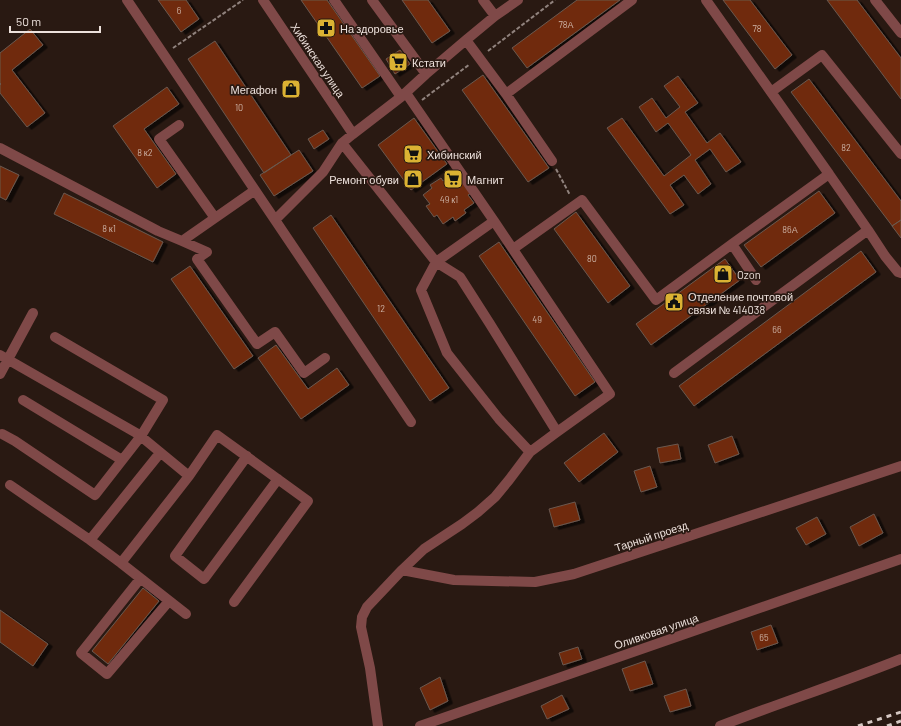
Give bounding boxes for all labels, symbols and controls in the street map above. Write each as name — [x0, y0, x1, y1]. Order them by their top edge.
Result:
house number: 6 — [177, 5, 182, 16]
scale bar — [10, 8, 100, 34]
text: 50 m — [16, 14, 41, 28]
pharmacy icon: На здоровье — [315, 17, 337, 39]
house number: 78А — [559, 19, 573, 30]
street label: Хибинская улица — [288, 20, 348, 100]
place label: На здоровье — [340, 22, 404, 35]
house number: 78 — [753, 23, 762, 34]
supermarket icon: Кстати — [387, 51, 409, 73]
place label: Кстати — [412, 56, 446, 69]
shop icon: Мегафон — [280, 78, 302, 100]
place label: Мегафон — [230, 83, 277, 96]
house number: 10 — [235, 102, 243, 113]
house number: 82 — [841, 142, 851, 153]
supermarket icon: Хибинский — [402, 143, 424, 165]
house number: 8 к2 — [137, 147, 153, 158]
place label: Хибинский — [427, 148, 482, 161]
shop icon: Ремонт обуви — [402, 168, 424, 190]
supermarket icon: Магнит — [442, 168, 464, 190]
place label: Ремонт обуви — [329, 173, 399, 186]
place label: Магнит — [467, 173, 504, 186]
house number: 49 к1 — [440, 194, 458, 205]
house number: 8 к1 — [102, 223, 116, 234]
house number: 86А — [782, 224, 798, 235]
house number: 80 — [587, 253, 597, 264]
shop icon: Ozon — [712, 263, 734, 285]
place label: Ozon — [737, 268, 761, 281]
place label: Отделение почтовой связи № 414038 — [688, 290, 793, 316]
public building icon: Отделение почтовой связи № 414038 — [663, 291, 685, 313]
house number: 12 — [377, 303, 385, 314]
house number: 49 — [532, 314, 542, 325]
house number: 66 — [772, 324, 782, 335]
street label: Тарный проезд — [613, 518, 690, 554]
street label: Оливковая улица — [612, 610, 701, 651]
house number: 65 — [759, 632, 769, 643]

